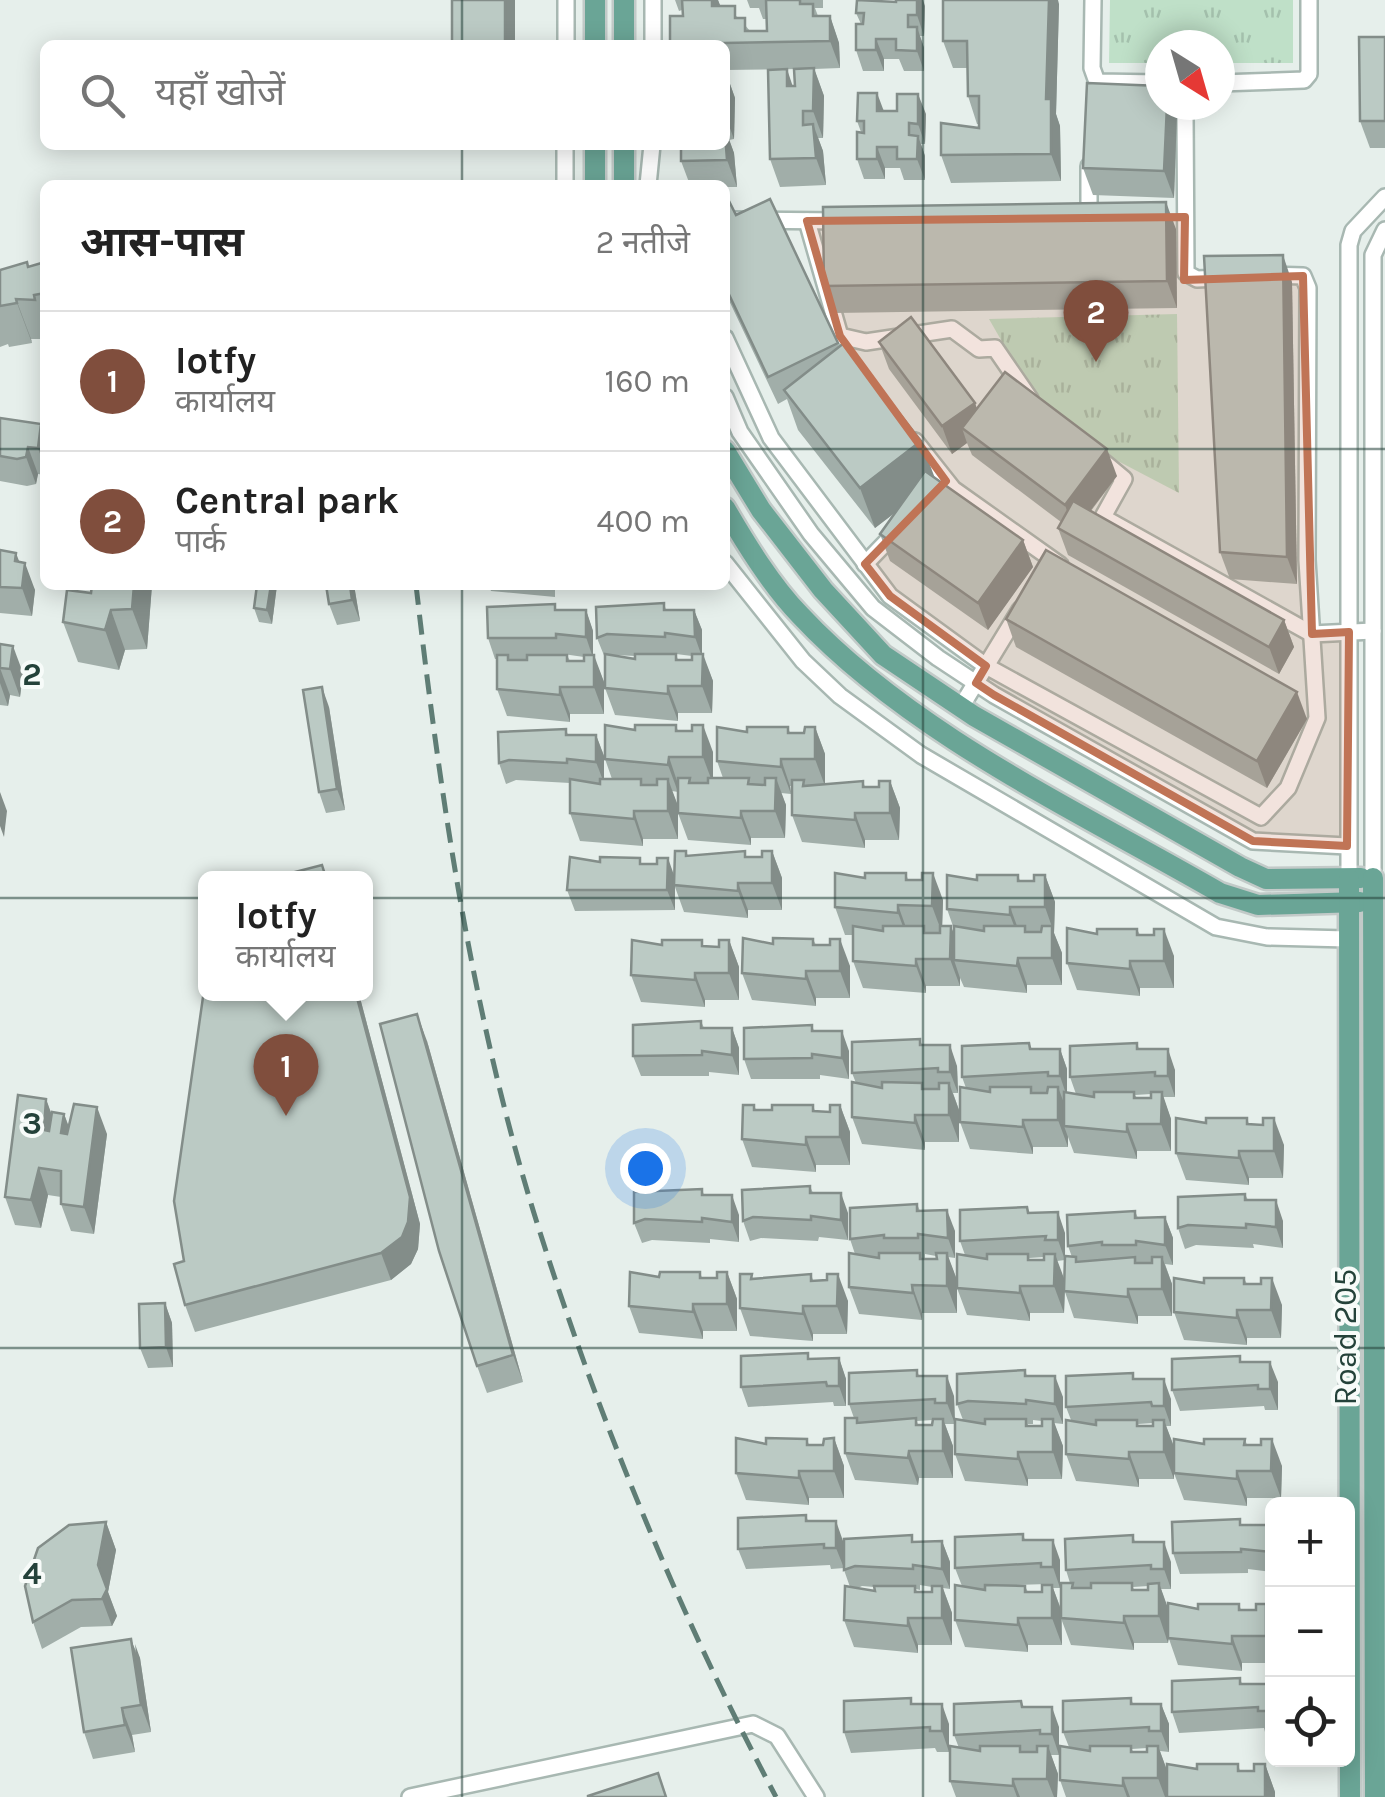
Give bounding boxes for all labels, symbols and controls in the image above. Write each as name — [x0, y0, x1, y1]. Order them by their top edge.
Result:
north arrow — [1145, 30, 1235, 120]
search box — [40, 40, 730, 150]
icon: search — [75, 68, 130, 123]
text: यहाँ खोजें — [155, 70, 285, 115]
text: आस-पास — [80, 217, 244, 267]
text: 2 नतीजे — [596, 224, 690, 261]
pin: 2 — [1064, 280, 1128, 362]
text: Iotfy — [175, 338, 256, 383]
text: 1 — [107, 363, 118, 400]
text: 160 m — [605, 363, 690, 400]
text: कार्यालय — [175, 383, 275, 420]
text: Central park — [175, 478, 399, 523]
text: 2 — [103, 503, 122, 540]
text: 400 m — [597, 503, 690, 540]
text: पार्क — [175, 523, 226, 560]
text: 2 — [22, 656, 42, 693]
popup — [198, 871, 373, 1001]
text: Iotfy — [236, 893, 317, 938]
text: कार्यालय — [236, 938, 335, 975]
pin: 1 — [254, 1034, 318, 1116]
text: 3 — [22, 1105, 42, 1142]
your location — [620, 1143, 671, 1194]
street label: Road 205 — [1327, 1269, 1364, 1405]
map controls — [1265, 1497, 1355, 1767]
button: + — [1265, 1497, 1355, 1587]
text: 4 — [22, 1555, 42, 1592]
button: − — [1265, 1587, 1355, 1677]
button: locate — [1265, 1677, 1355, 1767]

